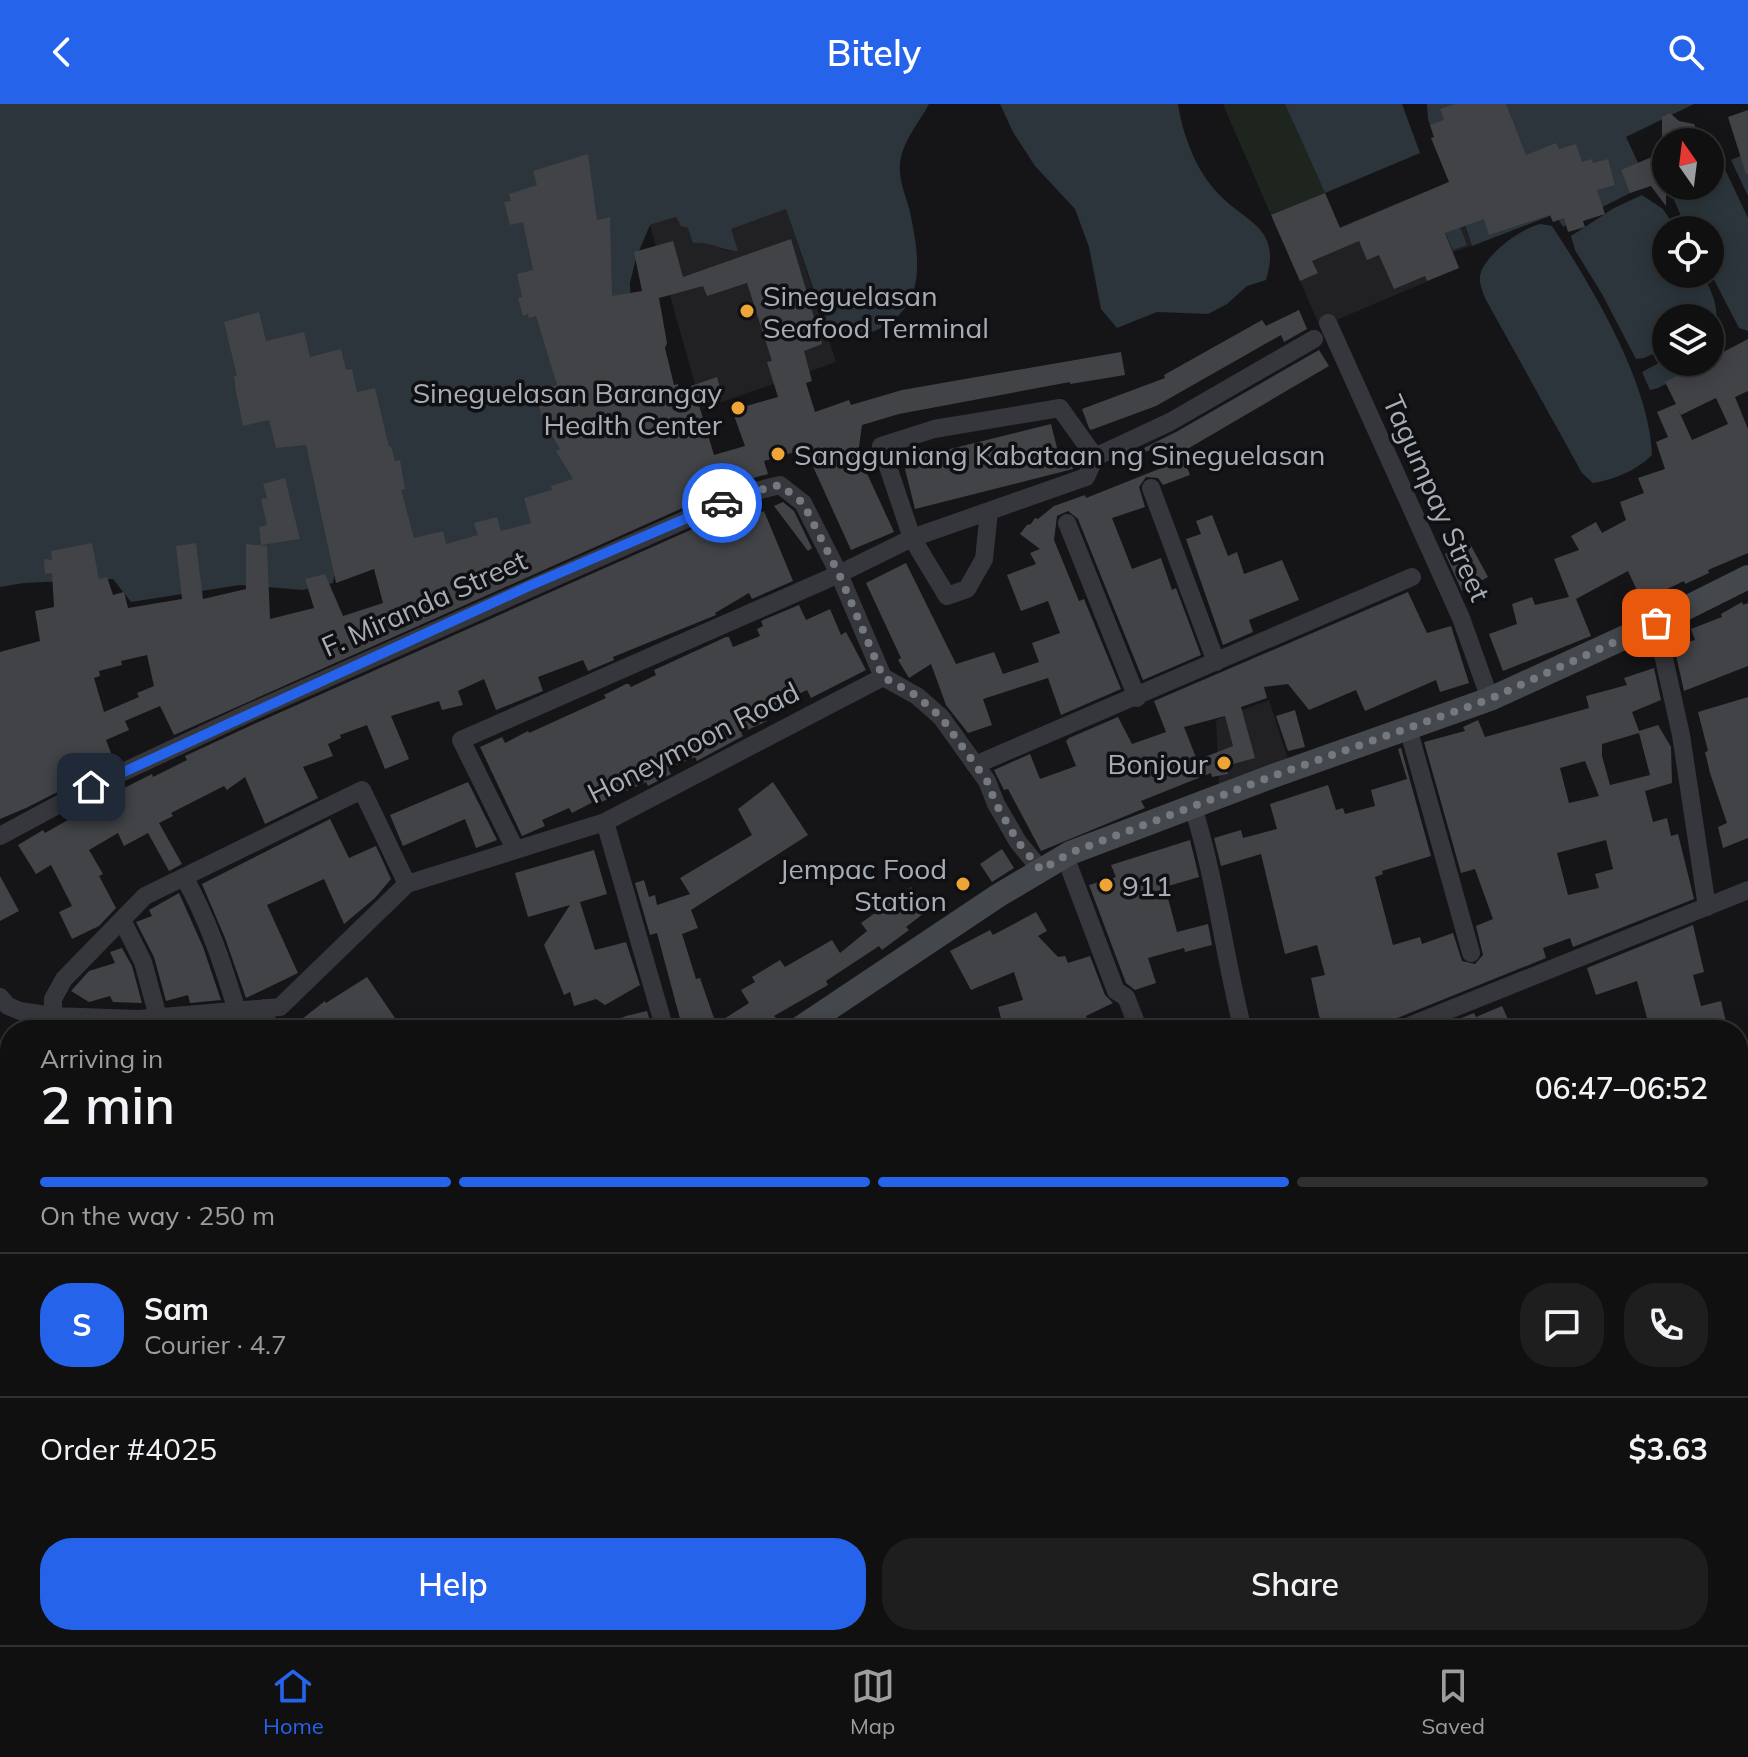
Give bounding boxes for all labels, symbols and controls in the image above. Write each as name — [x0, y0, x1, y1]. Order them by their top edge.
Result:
icon: back — [40, 30, 84, 74]
text: Bitely — [827, 30, 921, 75]
icon: search — [1664, 30, 1708, 74]
north arrow — [1652, 128, 1724, 200]
map controls — [1652, 128, 1724, 376]
button: locate — [1652, 216, 1724, 288]
place label: Sineguelasan Seafood Terminal — [763, 278, 989, 345]
marker: Sineguelasan Seafood Terminal — [738, 302, 756, 320]
button: layers — [1652, 304, 1724, 376]
place label: Sineguelasan Barangay Health Center — [413, 375, 723, 442]
street label: Tagumpay Street — [1376, 389, 1498, 607]
marker: Sineguelasan Barangay Health Center — [729, 399, 747, 417]
place label: Sangguniang Kabataan ng Sineguelasan — [794, 437, 1326, 472]
marker: Sangguniang Kabataan ng Sineguelasan — [769, 445, 787, 463]
courier — [682, 463, 762, 543]
icon: car — [700, 481, 744, 525]
street label: F. Miranda Street — [316, 542, 532, 664]
pin — [1622, 589, 1690, 657]
icon: bag — [1634, 601, 1678, 645]
street label: Honeymoon Road — [581, 674, 805, 810]
place label: Bonjour — [1108, 746, 1209, 781]
pin — [57, 753, 125, 821]
marker: Bonjour — [1215, 754, 1233, 772]
icon: home — [69, 765, 113, 809]
place label: Jempac Food Station — [779, 851, 947, 918]
place label: 911 — [1122, 868, 1172, 903]
marker: Jempac Food Station — [954, 875, 972, 893]
marker: 911 — [1097, 876, 1115, 894]
text: Arriving in — [40, 1042, 163, 1075]
text: 06:47–06:52 — [1535, 1069, 1708, 1107]
text: 2 min — [40, 1072, 175, 1137]
text: On the way · 250 m — [40, 1199, 275, 1232]
button: chat — [1520, 1283, 1604, 1367]
button: phone — [1624, 1283, 1708, 1367]
text: Sam — [144, 1290, 209, 1328]
text: S — [72, 1306, 92, 1344]
text: Courier · 4.7 — [144, 1328, 287, 1361]
text: Order #4025 — [40, 1430, 217, 1468]
text: $3.63 — [1629, 1430, 1708, 1468]
button: Help — [40, 1538, 866, 1630]
button: Share — [882, 1538, 1708, 1630]
tab: Home — [263, 1664, 324, 1740]
tab: Map — [850, 1664, 895, 1740]
tab: Saved — [1421, 1664, 1485, 1740]

